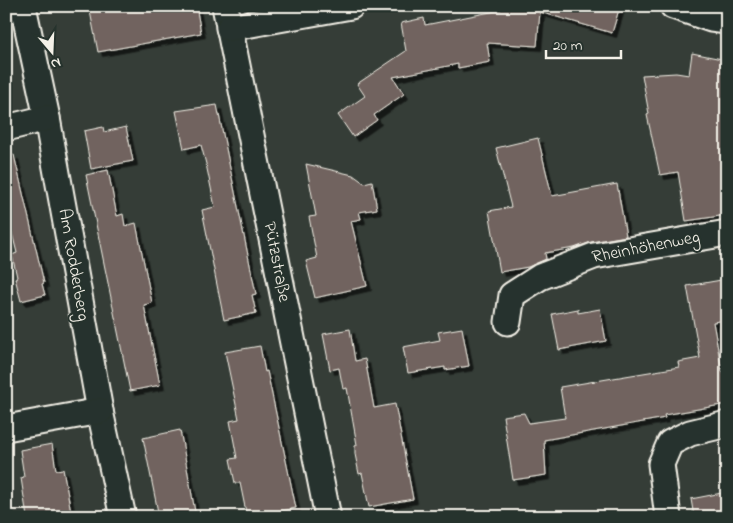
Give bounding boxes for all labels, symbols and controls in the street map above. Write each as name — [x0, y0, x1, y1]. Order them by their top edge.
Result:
north arrow — [28, 28, 78, 78]
scale bar — [546, 28, 620, 60]
text: 20 m — [553, 35, 583, 57]
text: N — [48, 51, 64, 74]
street label: Am Rodderberg — [49, 207, 96, 324]
street label: Pützstraße — [255, 220, 297, 305]
street label: Rheinhöhenweg — [590, 225, 702, 272]

